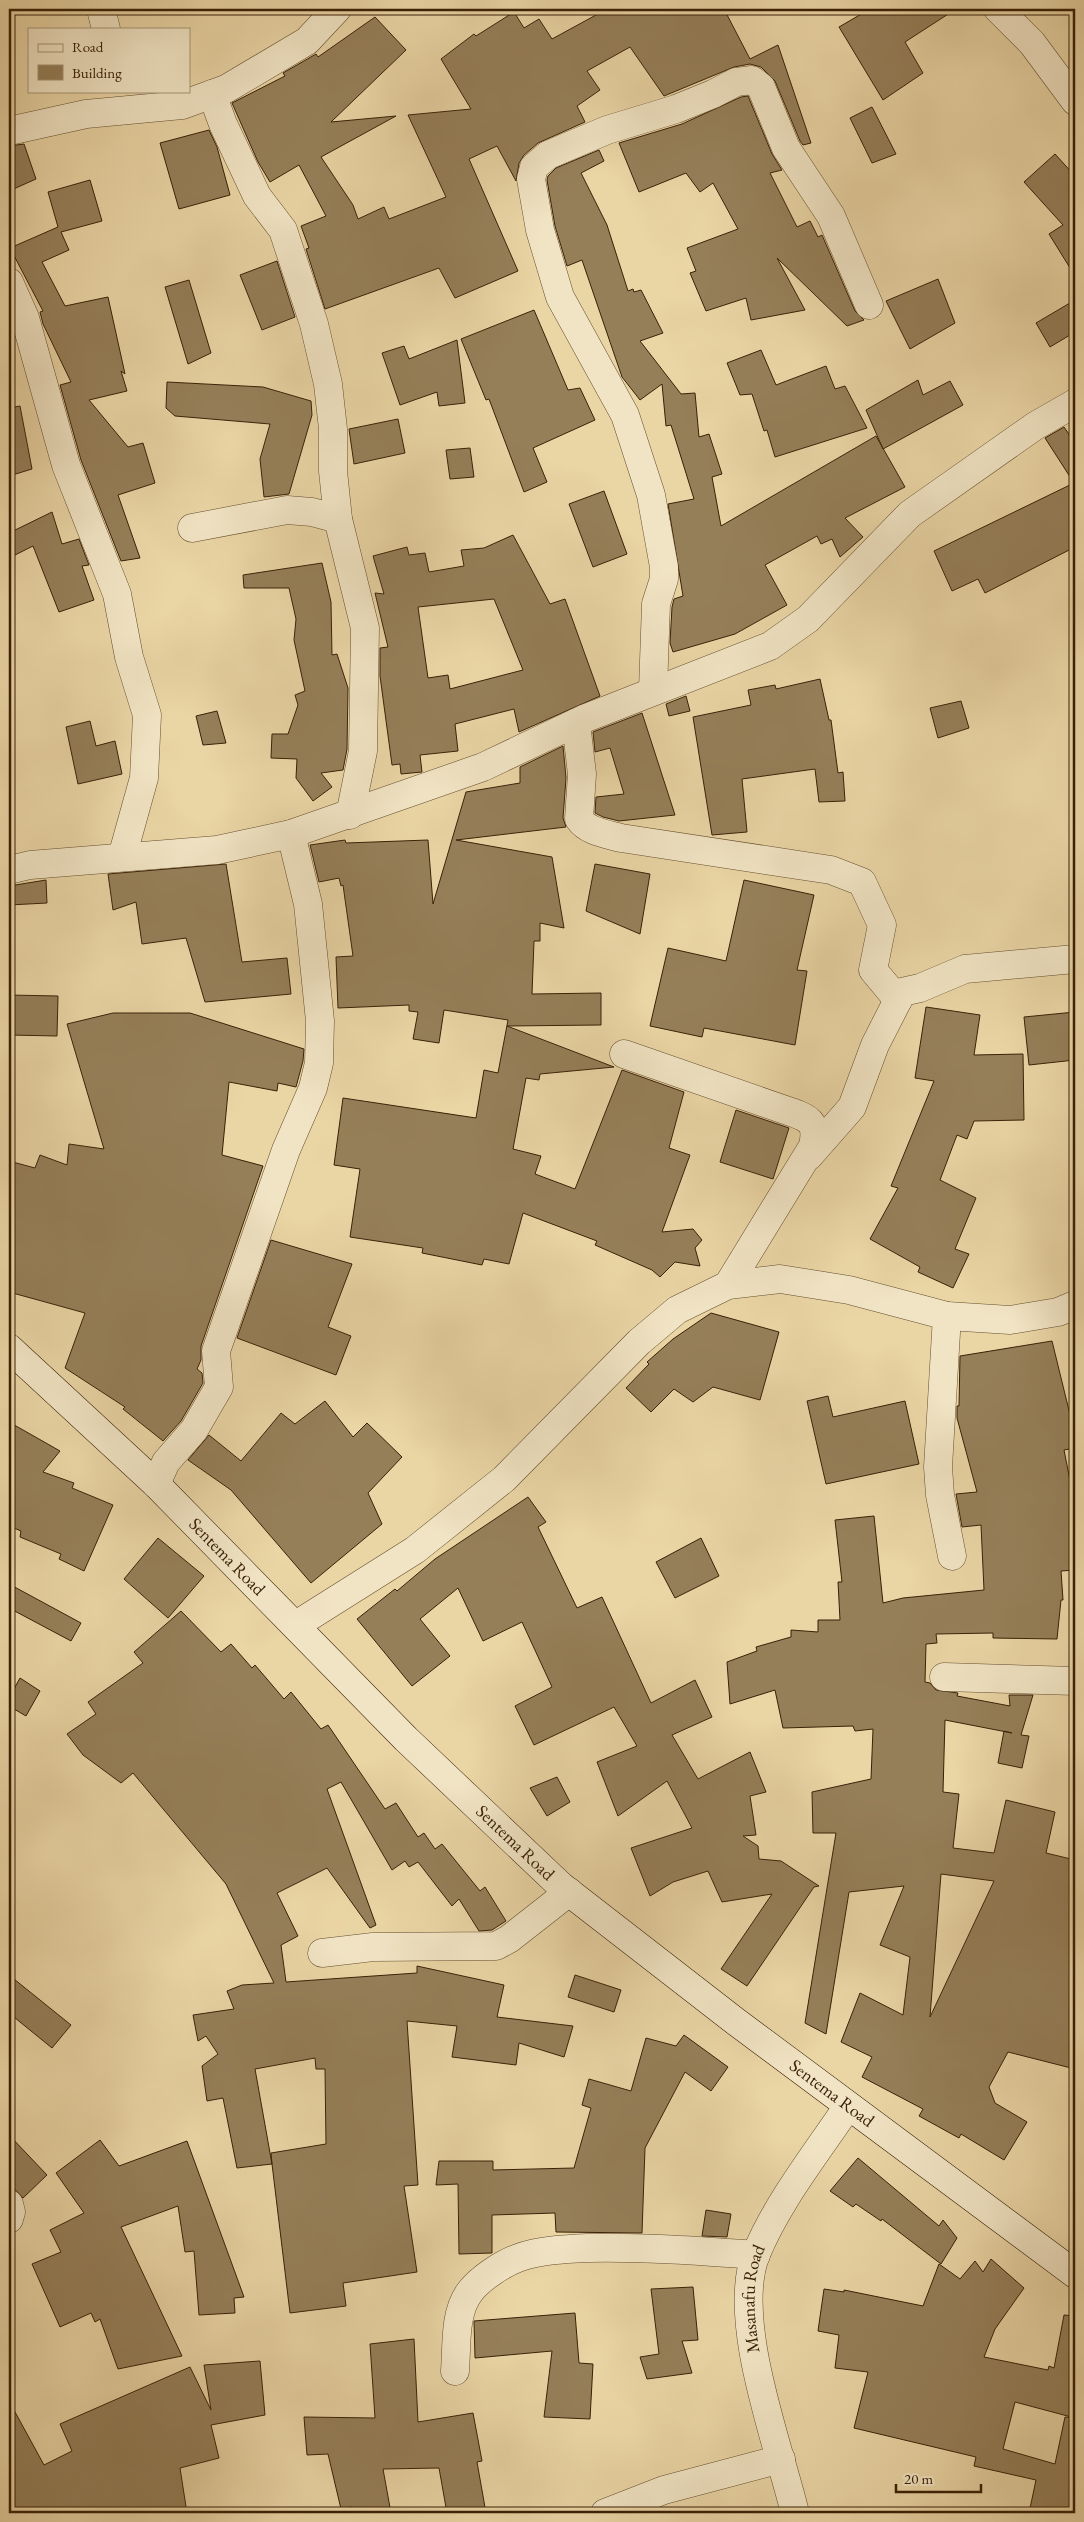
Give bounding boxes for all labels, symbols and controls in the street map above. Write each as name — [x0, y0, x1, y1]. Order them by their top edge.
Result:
legend — [28, 28, 190, 92]
text: Road — [72, 37, 104, 56]
text: Building — [72, 63, 122, 82]
street label: Sentema Road — [184, 1512, 271, 1601]
street label: Sentema Road — [471, 1799, 561, 1886]
street label: Sentema Road — [785, 2054, 880, 2132]
street label: Masanafu Road — [736, 2240, 770, 2355]
scale bar — [896, 2462, 982, 2494]
text: 20 m — [904, 2469, 933, 2488]

